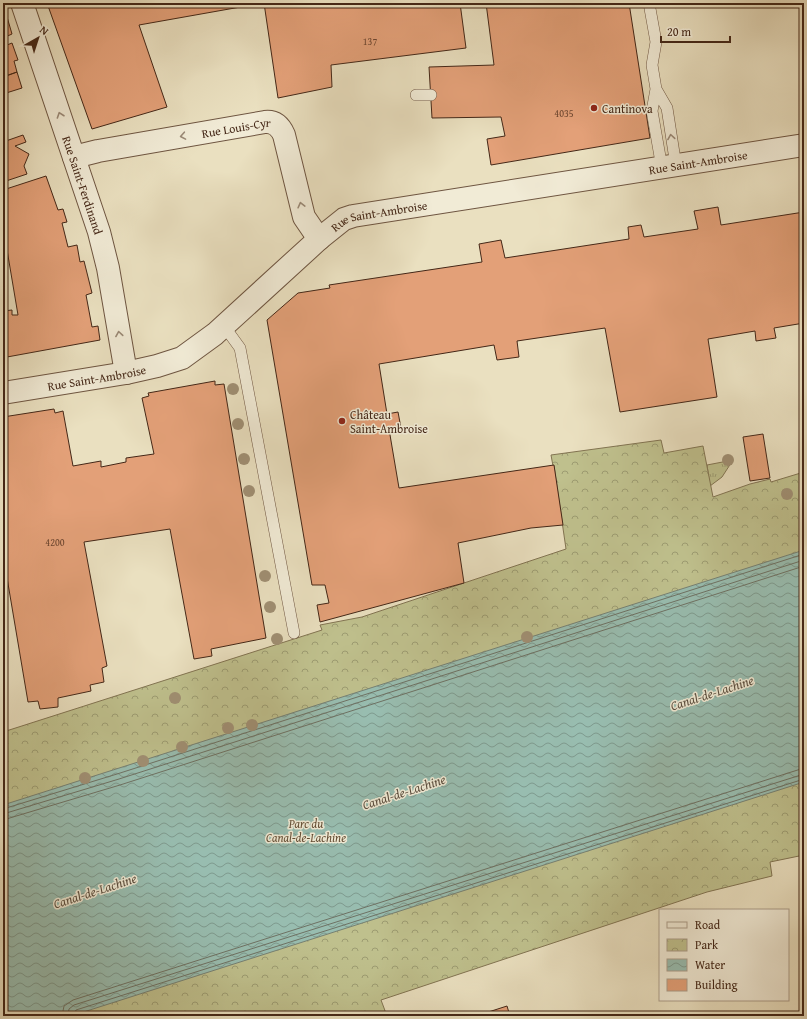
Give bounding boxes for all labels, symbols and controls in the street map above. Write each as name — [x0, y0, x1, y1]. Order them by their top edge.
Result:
north arrow — [18, 18, 58, 58]
scale bar — [661, 18, 730, 44]
text: N — [36, 22, 53, 39]
text: 20 m — [667, 23, 691, 40]
house number: 137 — [363, 34, 377, 49]
place label: Cantinova — [602, 100, 653, 117]
marker: Cantinova — [589, 103, 599, 113]
house number: 4035 — [554, 106, 574, 121]
one-way arrow — [56, 111, 65, 118]
street label: Rue Louis-Cyr — [200, 113, 271, 141]
one-way arrow — [180, 131, 186, 140]
street label: Rue Saint-Ferdinand — [59, 133, 108, 237]
one-way arrow — [667, 134, 676, 140]
street label: Rue Saint-Ambroise — [647, 145, 749, 178]
street label: Rue Saint-Ambroise — [327, 196, 429, 235]
one-way arrow — [298, 202, 306, 208]
one-way arrow — [116, 331, 124, 337]
street label: Rue Saint-Ambroise — [46, 360, 148, 394]
place label: Château Saint-Ambroise — [350, 406, 428, 437]
marker: Château Saint-Ambroise — [337, 416, 347, 426]
house number: 4200 — [45, 535, 65, 550]
water label: Canal-de-Lachine — [668, 671, 756, 715]
water label: Canal-de-Lachine — [360, 770, 448, 814]
park label: Parc du Canal-de-Lachine — [266, 815, 346, 846]
water label: Canal-de-Lachine — [51, 869, 139, 913]
legend — [659, 909, 789, 1001]
text: Road — [695, 916, 721, 933]
text: Park — [695, 936, 719, 953]
text: Water — [695, 956, 725, 973]
text: Building — [695, 976, 738, 993]

